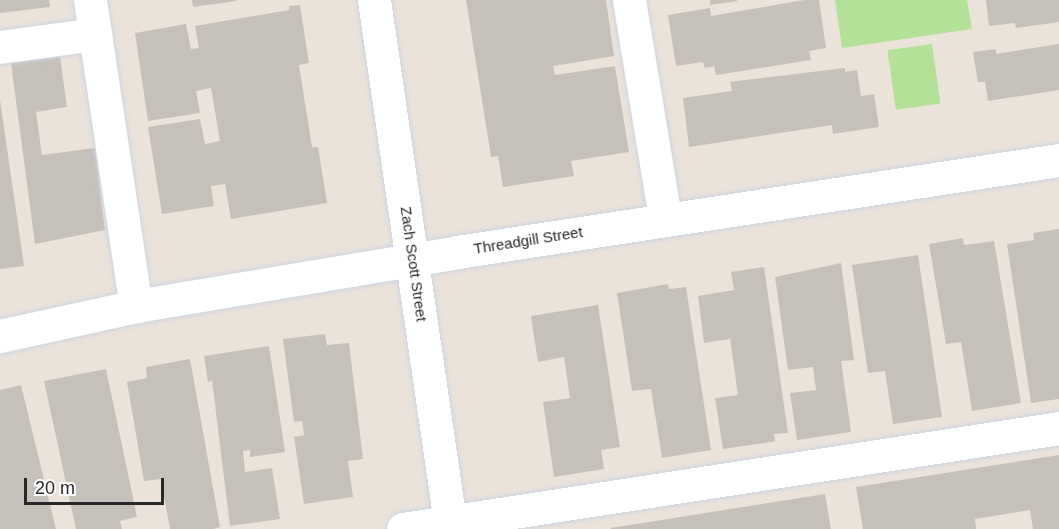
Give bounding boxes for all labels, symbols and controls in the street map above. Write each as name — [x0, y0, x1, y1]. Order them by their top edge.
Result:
street label: Zach Scott Street — [397, 205, 431, 323]
street label: Threadgill Street — [472, 223, 584, 257]
scale bar — [27, 466, 166, 504]
text: 20 m — [35, 478, 75, 498]

